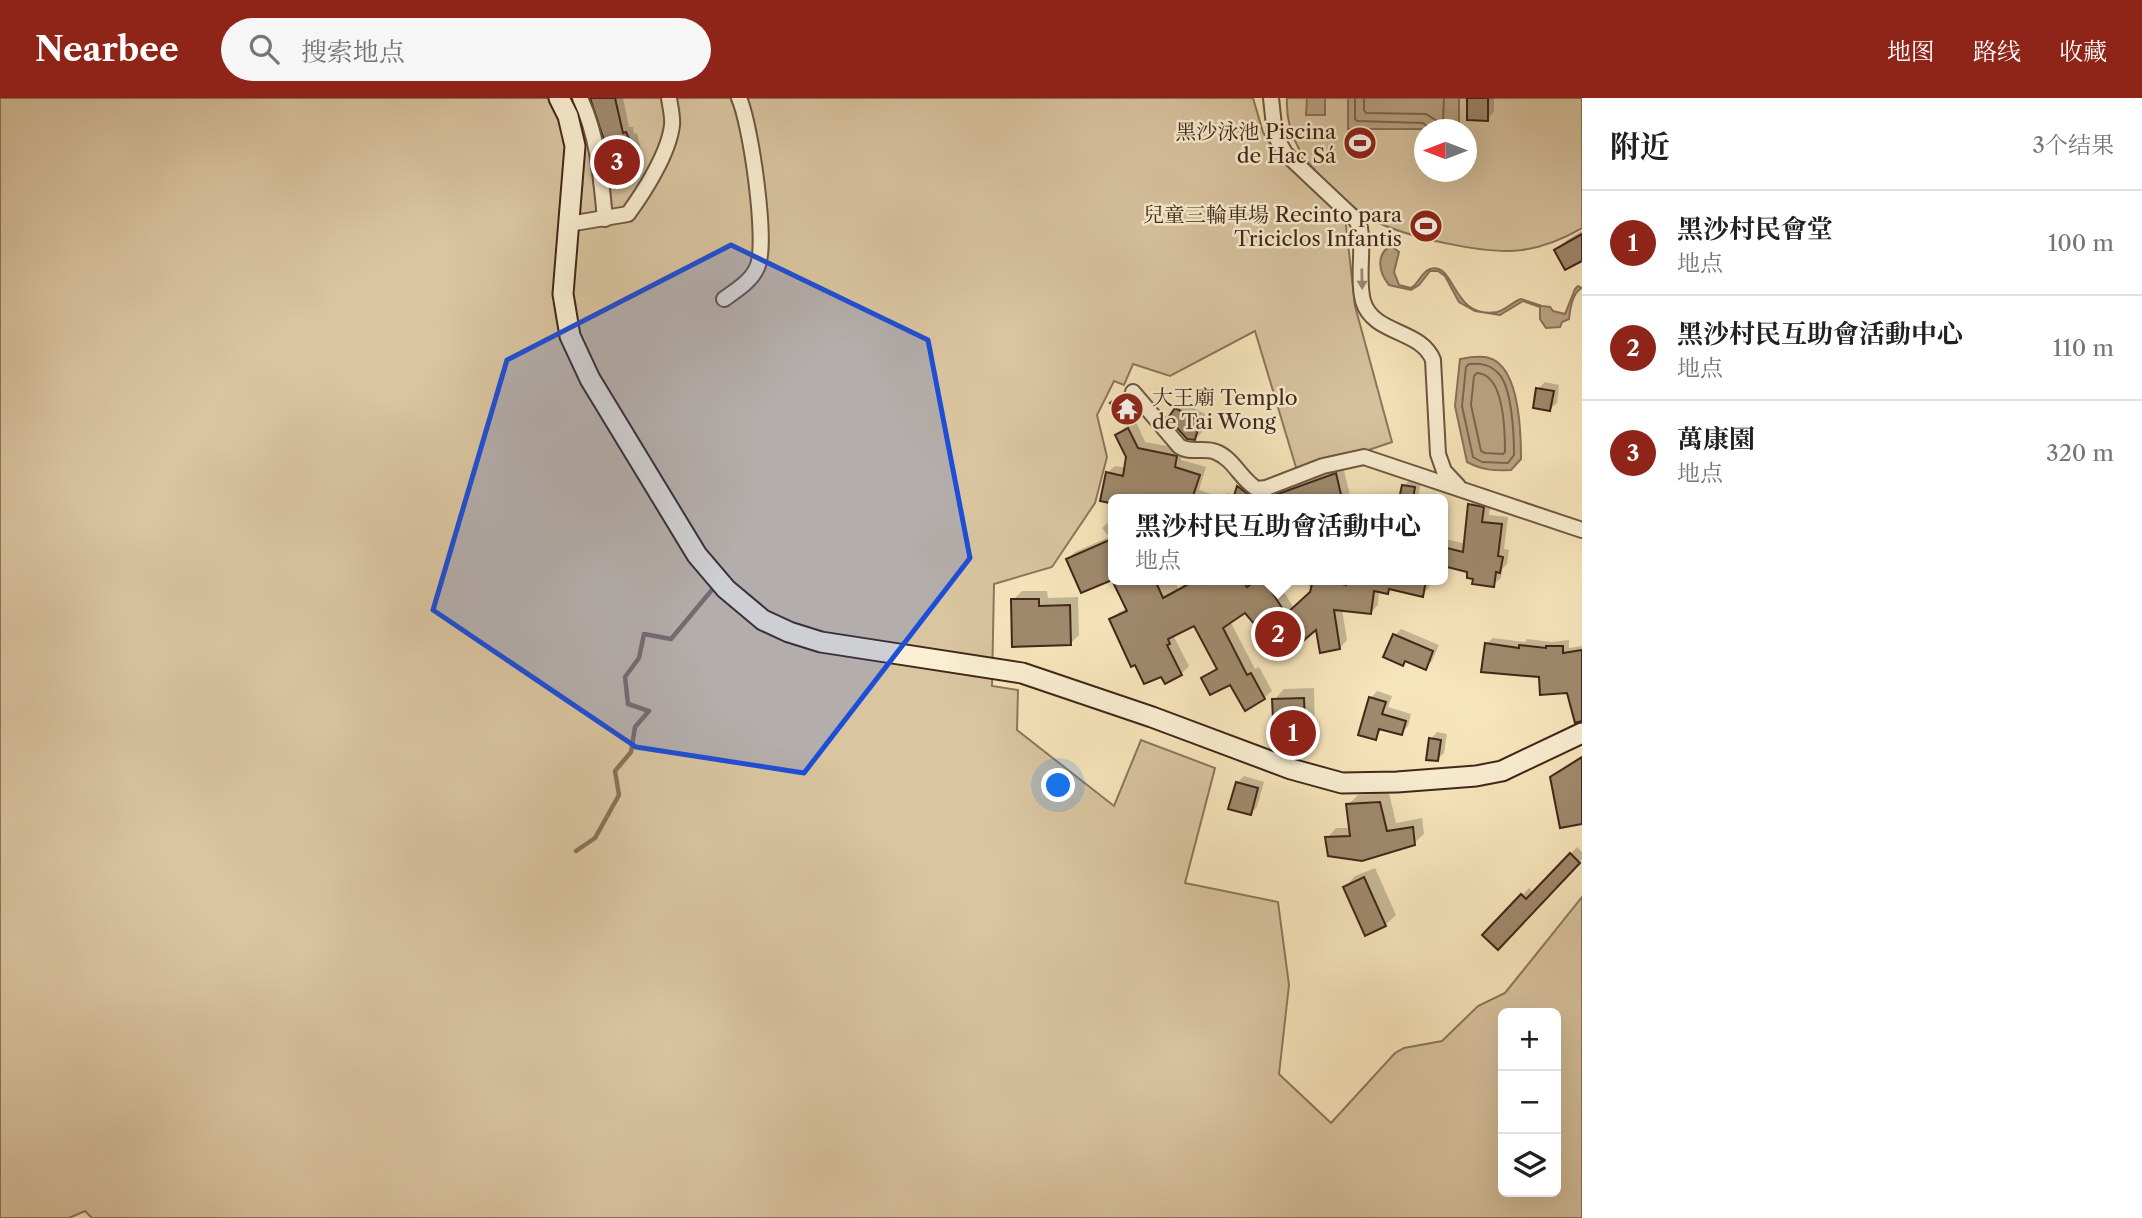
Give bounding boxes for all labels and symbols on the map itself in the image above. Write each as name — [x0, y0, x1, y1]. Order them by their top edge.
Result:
place label: 黑沙泳池 Piscina de Hac Sá — [1175, 119, 1337, 168]
north arrow — [1414, 119, 1477, 182]
sports icon: 黑沙泳池 Piscina de Hac Sá — [1341, 124, 1379, 162]
pin: 3 — [594, 136, 640, 188]
place label: 兒童三輪車場 Recinto para Triciclos Infantis — [1143, 202, 1403, 251]
sports icon: 兒童三輪車場 Recinto para Triciclos Infantis — [1407, 207, 1445, 245]
one-way arrow — [1356, 268, 1368, 290]
place label: 大王廟 Templo de Tai Wong — [1152, 385, 1298, 434]
temple icon: 大王廟 Templo de Tai Wong — [1108, 390, 1146, 428]
pin: 2 — [1255, 608, 1301, 660]
pin: 1 — [1270, 707, 1316, 759]
your location — [1041, 768, 1075, 802]

